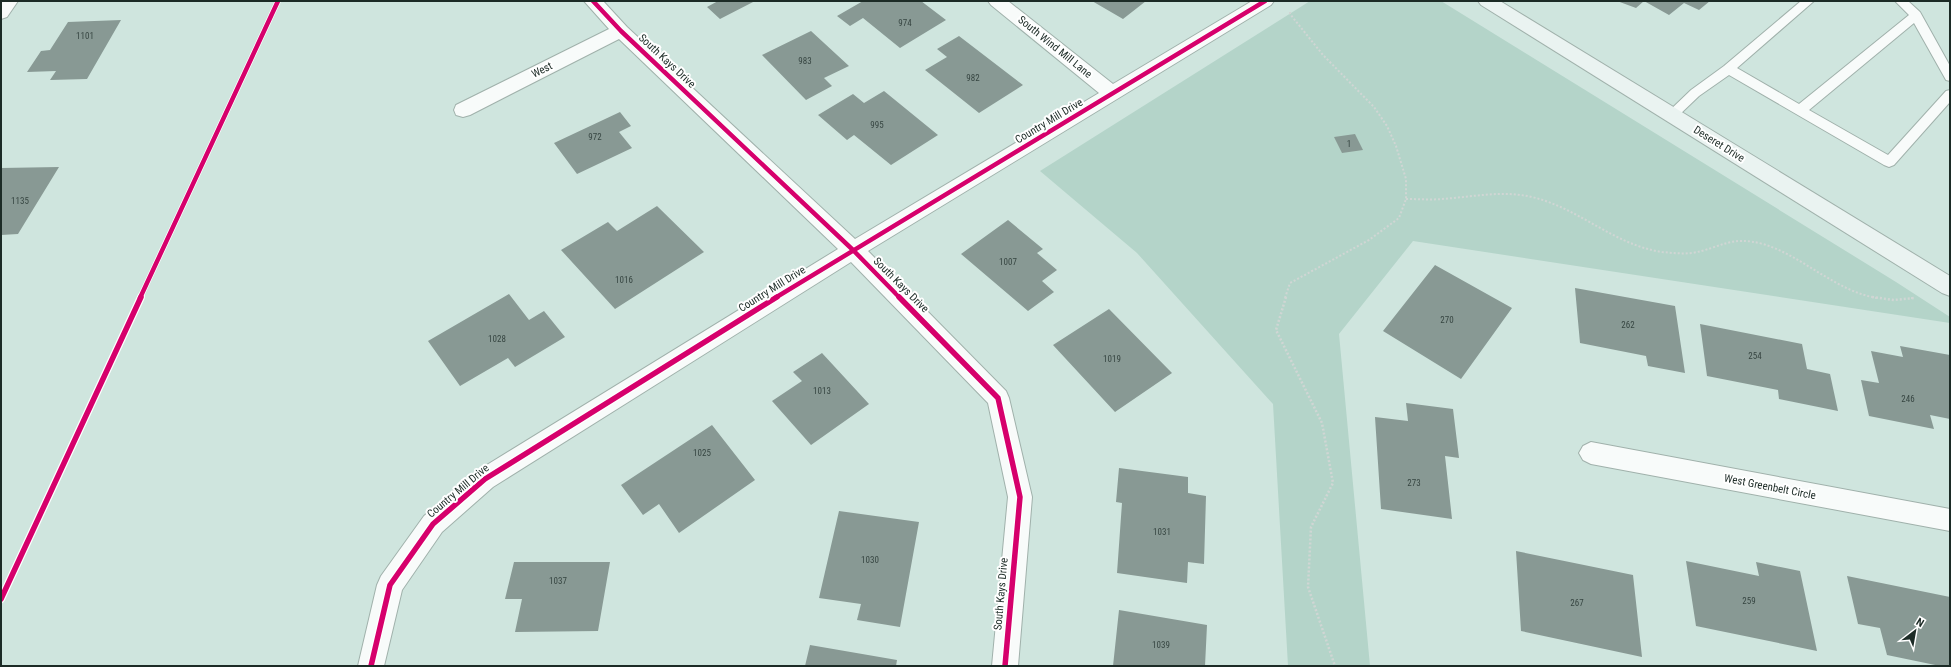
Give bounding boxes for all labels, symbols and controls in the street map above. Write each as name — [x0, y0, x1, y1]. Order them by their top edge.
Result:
street label: South Wind Mill Lane — [1015, 13, 1095, 81]
house number: 974 — [898, 18, 912, 28]
house number: 1101 — [76, 31, 94, 41]
street label: South Kays Drive — [636, 31, 698, 91]
house number: 983 — [798, 56, 812, 66]
street label: West — [529, 59, 555, 81]
house number: 982 — [966, 73, 980, 83]
street label: Country Mill Drive — [1013, 96, 1085, 146]
house number: 995 — [870, 120, 884, 130]
street label: Deseret Drive — [1691, 123, 1747, 165]
house number: 972 — [588, 132, 602, 142]
house number: 1 — [1347, 139, 1351, 149]
house number: 1135 — [11, 196, 29, 206]
street label: South Kays Drive — [871, 255, 931, 315]
house number: 1007 — [999, 257, 1017, 267]
street label: Country Mill Drive — [736, 263, 808, 315]
house number: 1016 — [615, 275, 633, 285]
house number: 270 — [1440, 315, 1454, 325]
house number: 262 — [1621, 320, 1635, 330]
house number: 1028 — [488, 334, 506, 344]
house number: 254 — [1748, 351, 1762, 361]
house number: 1019 — [1103, 354, 1121, 364]
house number: 1013 — [813, 386, 831, 396]
house number: 246 — [1901, 394, 1915, 404]
house number: 1025 — [693, 448, 711, 458]
street label: Country Mill Drive — [424, 461, 492, 521]
street label: West Greenbelt Circle — [1723, 472, 1817, 502]
house number: 273 — [1407, 478, 1421, 488]
house number: 1031 — [1153, 527, 1171, 537]
house number: 1030 — [861, 555, 879, 565]
street label: South Kays Drive — [991, 557, 1011, 631]
house number: 1037 — [549, 576, 567, 586]
house number: 259 — [1742, 596, 1756, 606]
house number: 267 — [1570, 598, 1584, 608]
north arrow — [1895, 611, 1935, 651]
text: N — [1914, 616, 1926, 630]
house number: 1039 — [1152, 640, 1170, 650]

